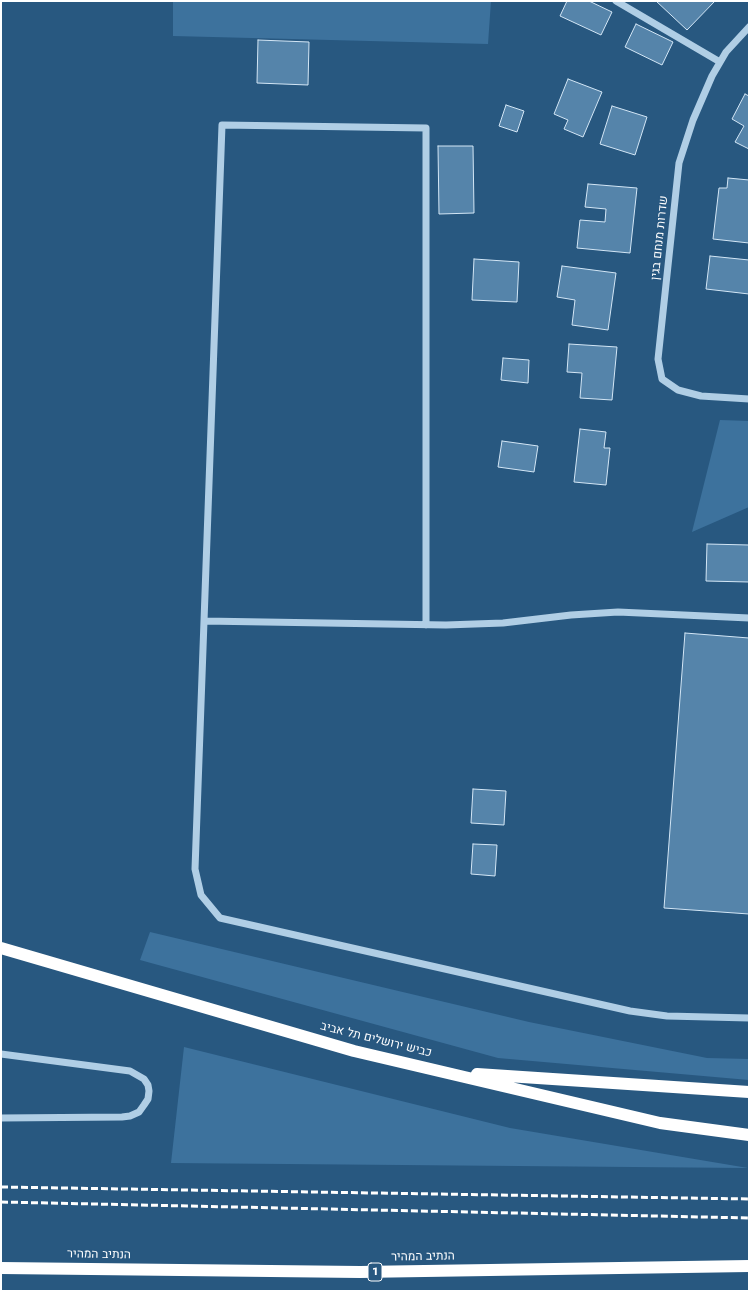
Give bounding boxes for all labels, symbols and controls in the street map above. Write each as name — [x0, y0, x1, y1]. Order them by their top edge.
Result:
street label: שדרות מנחם בגין — [648, 195, 672, 281]
street label: כביש ירושלים תל אביב — [319, 1019, 433, 1061]
street label: הנתיב המהיר — [67, 1247, 131, 1263]
street label: הנתיב המהיר — [391, 1249, 455, 1265]
road number: 1 — [368, 1263, 382, 1281]

